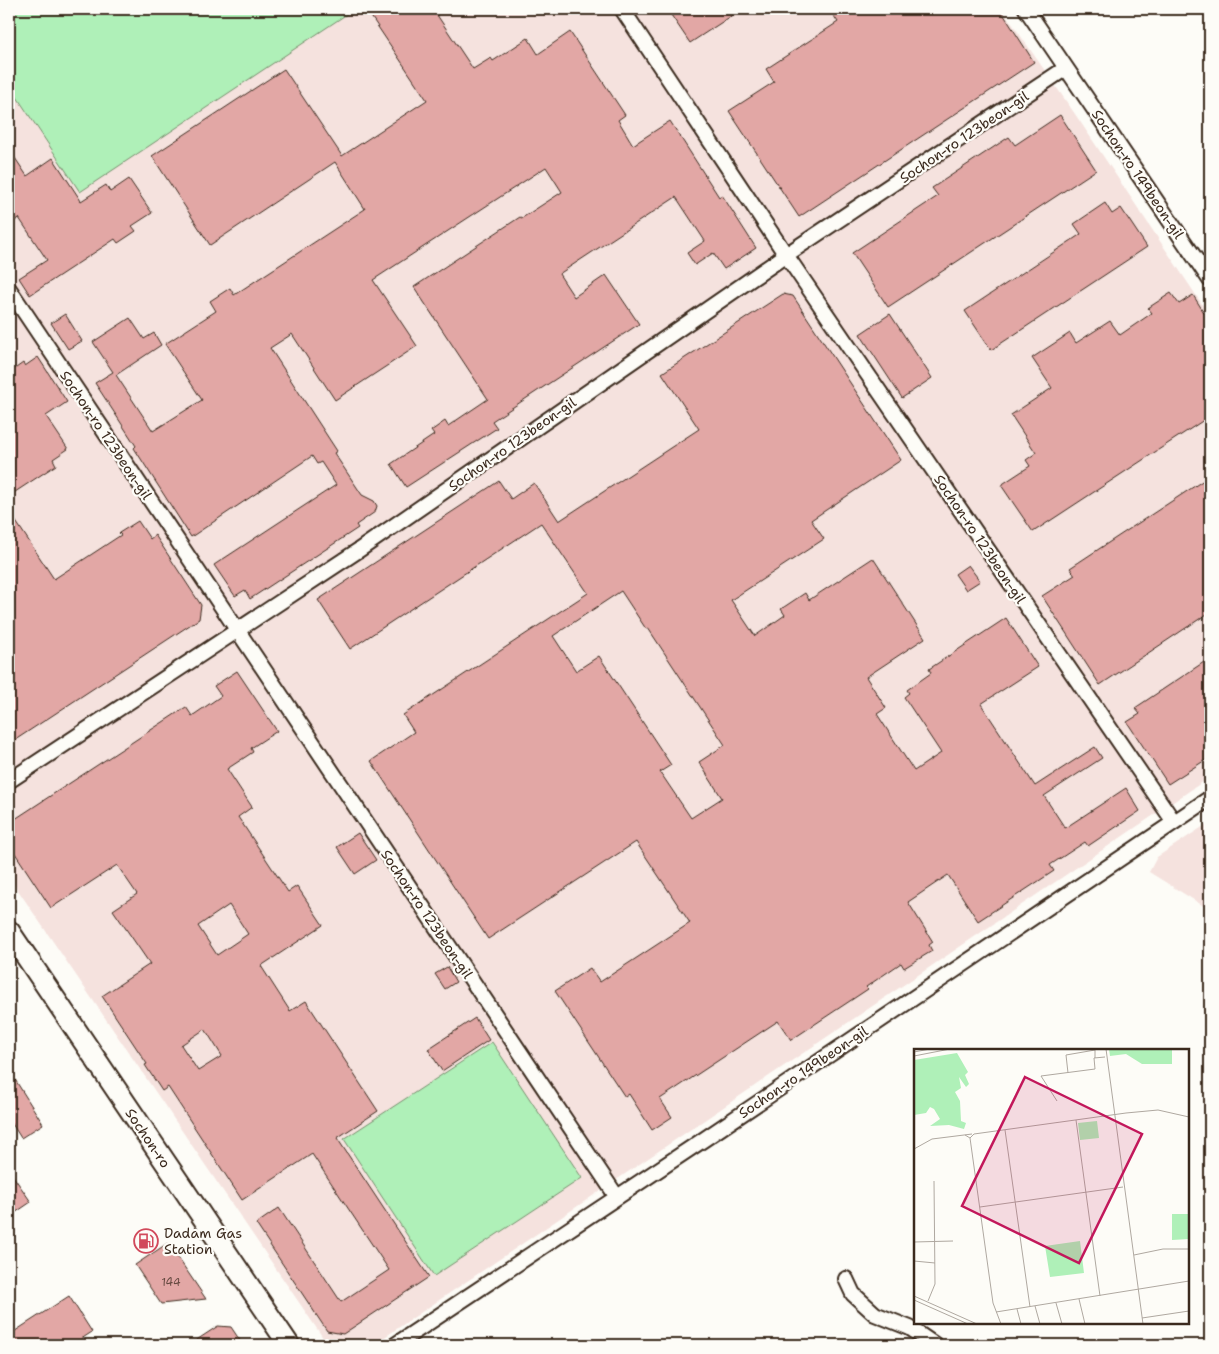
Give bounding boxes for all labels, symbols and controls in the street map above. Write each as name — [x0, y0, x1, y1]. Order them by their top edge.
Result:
street label: Sochon-ro 123beon-gil — [896, 87, 1033, 187]
street label: Sochon-ro 149beon-gil — [1088, 106, 1188, 243]
street label: Sochon-ro 123beon-gil — [56, 367, 156, 504]
street label: Sochon-ro 123beon-gil — [445, 393, 580, 495]
street label: Sochon-ro 123beon-gil — [930, 471, 1030, 608]
street label: Sochon-ro 123beon-gil — [377, 846, 477, 983]
street label: Sochon-ro 149beon-gil — [735, 1022, 872, 1122]
inset map — [914, 1049, 1189, 1324]
street label: Sochon-ro — [122, 1105, 174, 1171]
place label: Dadam Gas Station — [164, 1224, 242, 1258]
fuel station icon: Dadam Gas Station — [133, 1228, 159, 1254]
house number: 144 — [161, 1275, 181, 1290]

